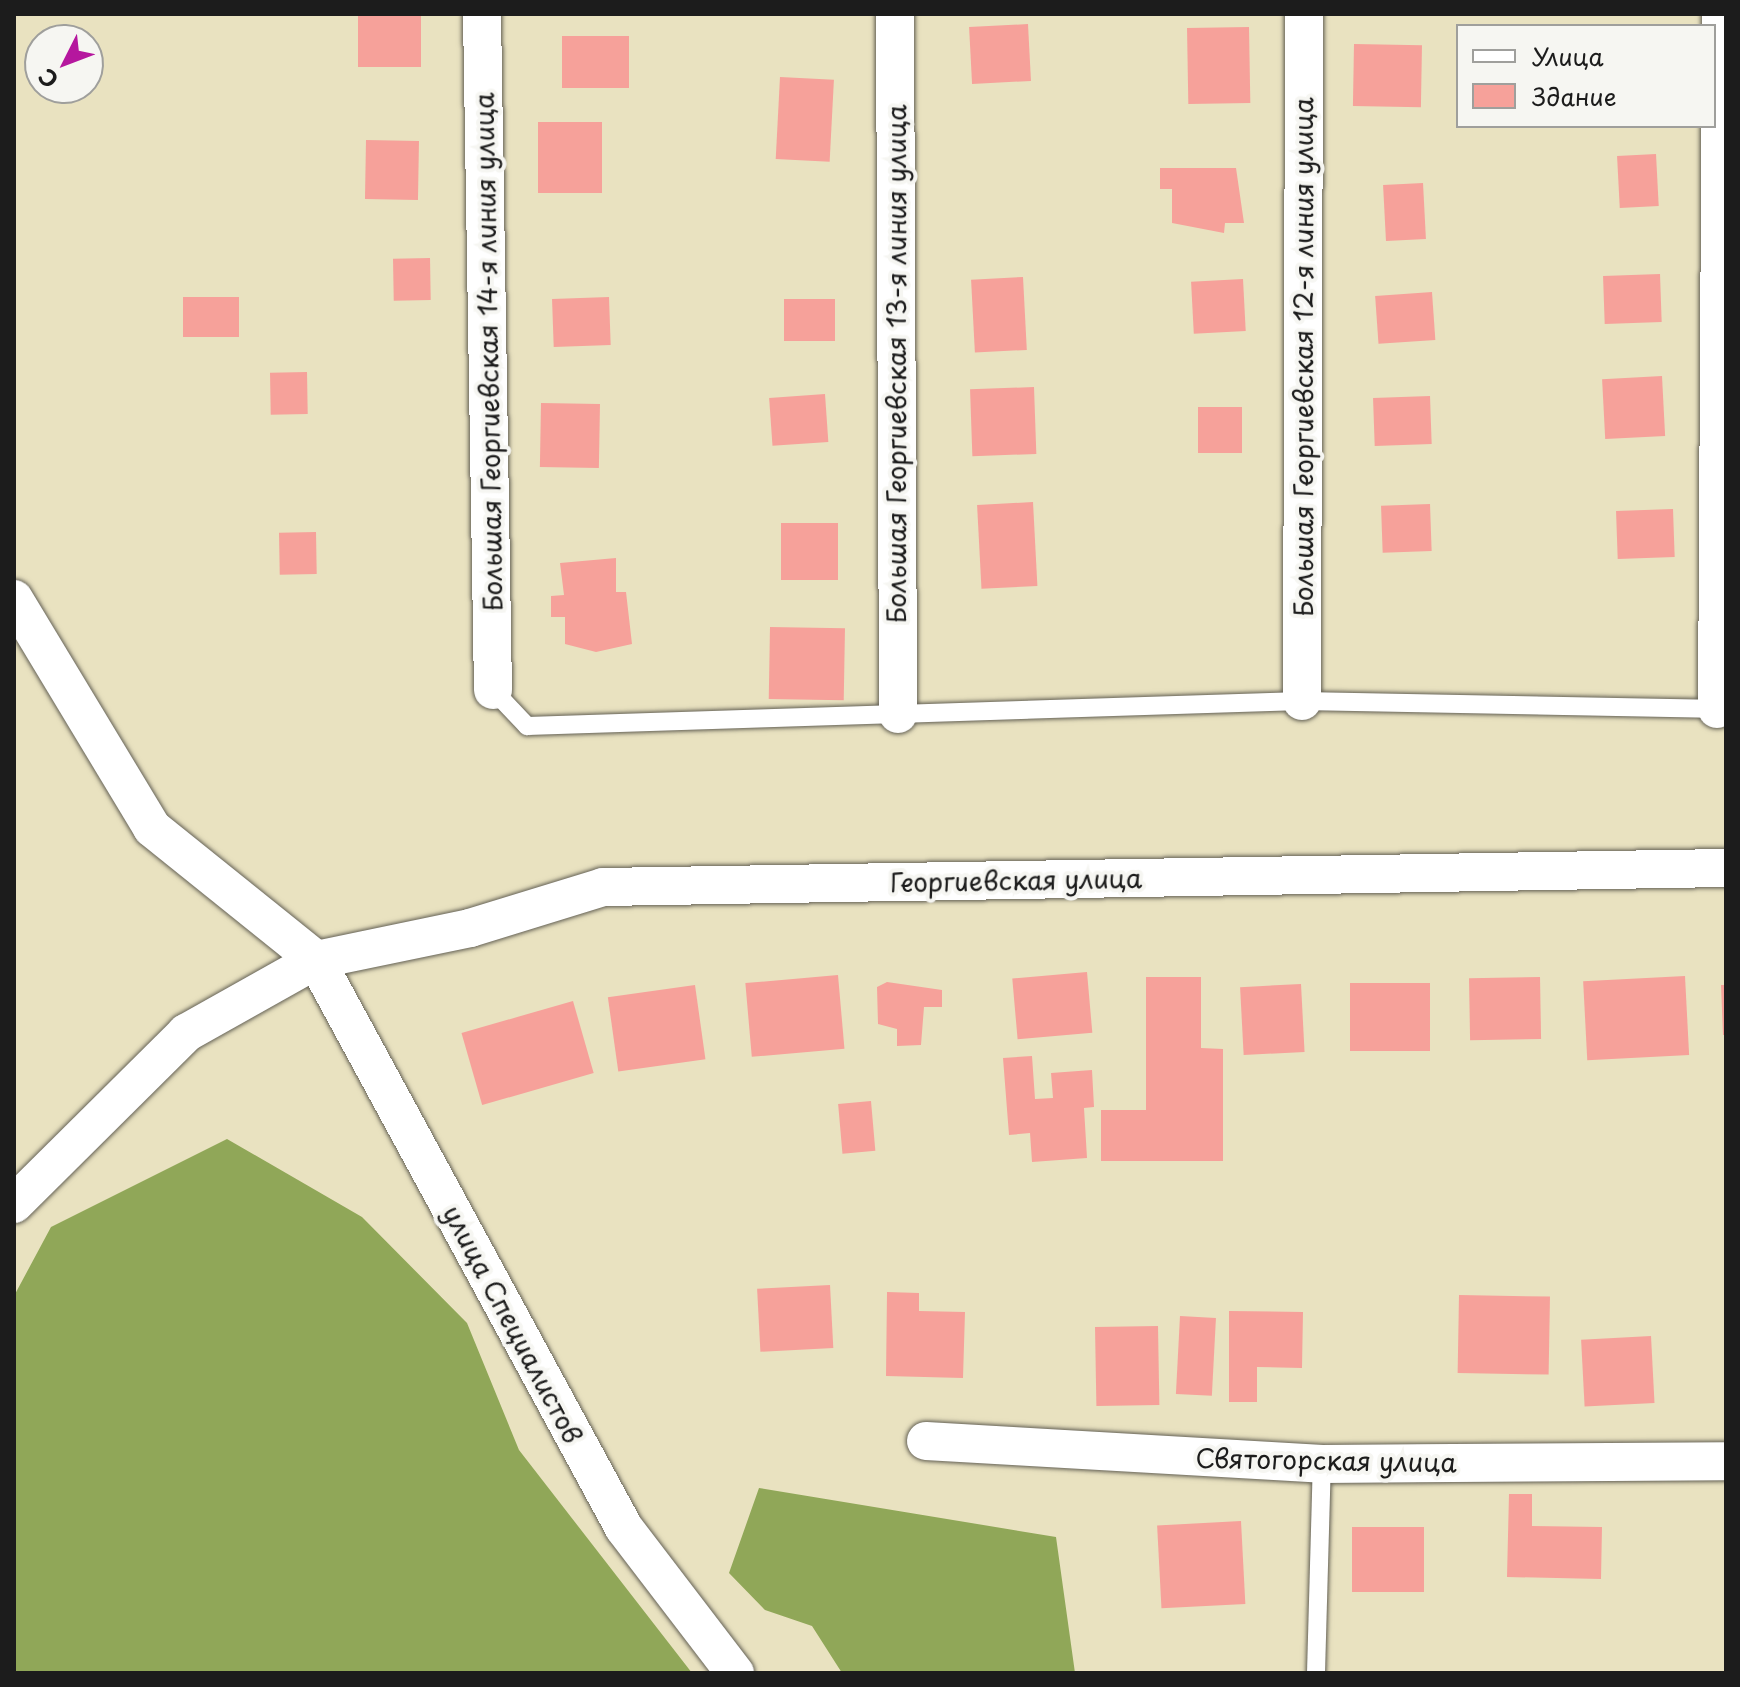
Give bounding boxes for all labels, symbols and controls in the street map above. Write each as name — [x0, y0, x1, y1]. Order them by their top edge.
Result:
north arrow — [24, 24, 104, 104]
legend — [1456, 24, 1716, 128]
text: Улица — [1532, 38, 1604, 74]
text: С — [29, 62, 65, 96]
text: Здание — [1532, 78, 1617, 114]
street label: Большая Георгиевская 14-я линия улица — [468, 91, 508, 613]
street label: Большая Георгиевская 12-я линия улица — [1287, 96, 1319, 618]
street label: Большая Георгиевская 13-я линия улица — [880, 104, 912, 624]
street label: Георгиевская улица — [889, 862, 1143, 898]
street label: улица Специалистов — [437, 1199, 589, 1449]
street label: Святогорская улица — [1194, 1442, 1458, 1478]

